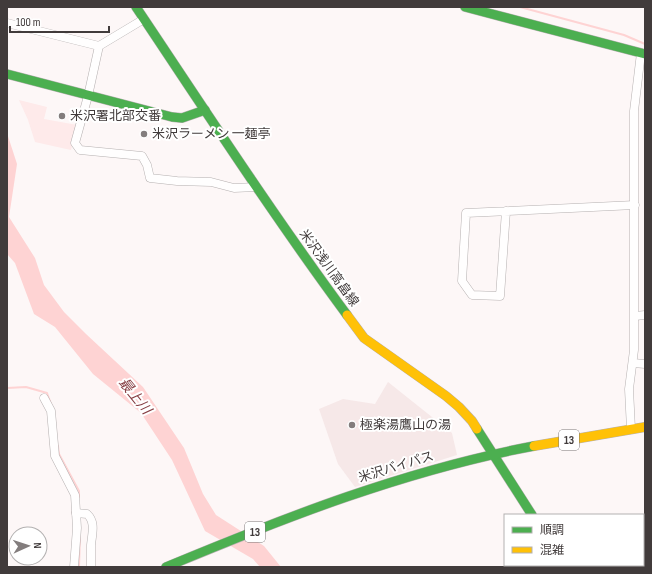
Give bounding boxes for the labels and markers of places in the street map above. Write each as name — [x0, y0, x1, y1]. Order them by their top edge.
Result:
place label: 米沢署北部交番 — [70, 108, 161, 124]
marker: 米沢署北部交番 — [57, 111, 67, 121]
place label: 米沢ラーメン 一麺亭 — [152, 126, 271, 142]
marker: 米沢ラーメン 一麺亭 — [139, 129, 149, 139]
place label: 極楽湯鷹山の湯 — [360, 417, 451, 433]
marker: 極楽湯鷹山の湯 — [347, 420, 357, 430]

